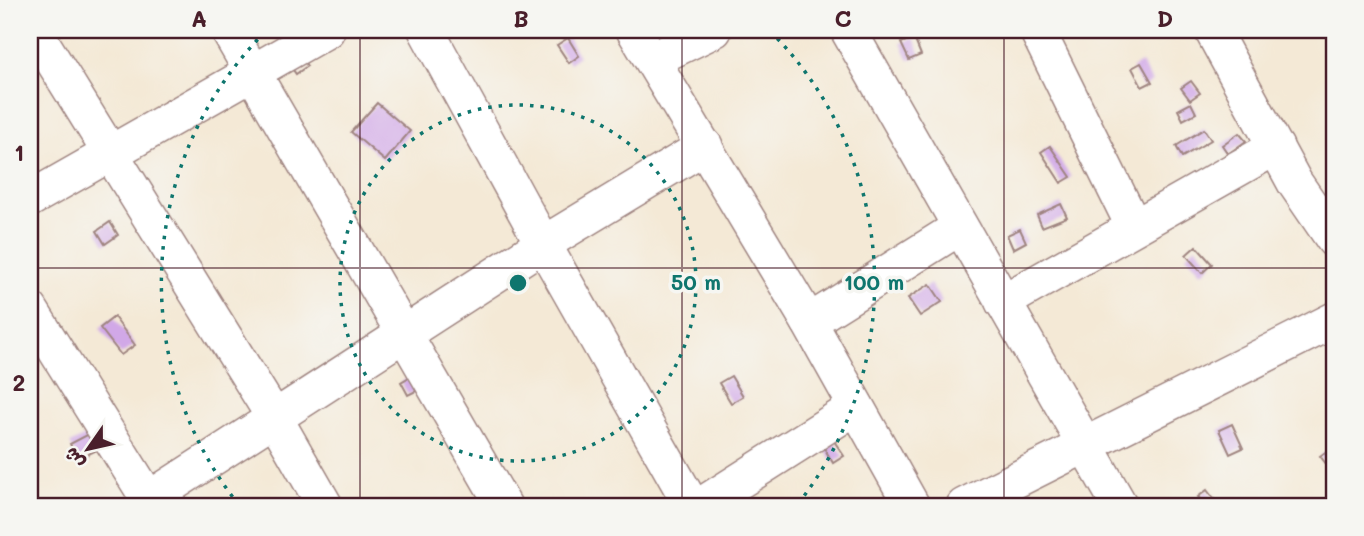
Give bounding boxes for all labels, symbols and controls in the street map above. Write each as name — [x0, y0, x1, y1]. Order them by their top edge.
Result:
text: A — [191, 3, 207, 33]
text: B — [513, 3, 529, 33]
text: C — [834, 3, 852, 33]
text: D — [1157, 3, 1173, 33]
text: 1 — [14, 137, 24, 167]
text: 50 m — [671, 268, 721, 295]
text: 100 m — [844, 268, 904, 295]
centre of rings — [506, 271, 530, 295]
text: 2 — [13, 367, 25, 397]
north arrow — [52, 414, 122, 484]
text: ش — [57, 443, 90, 474]

